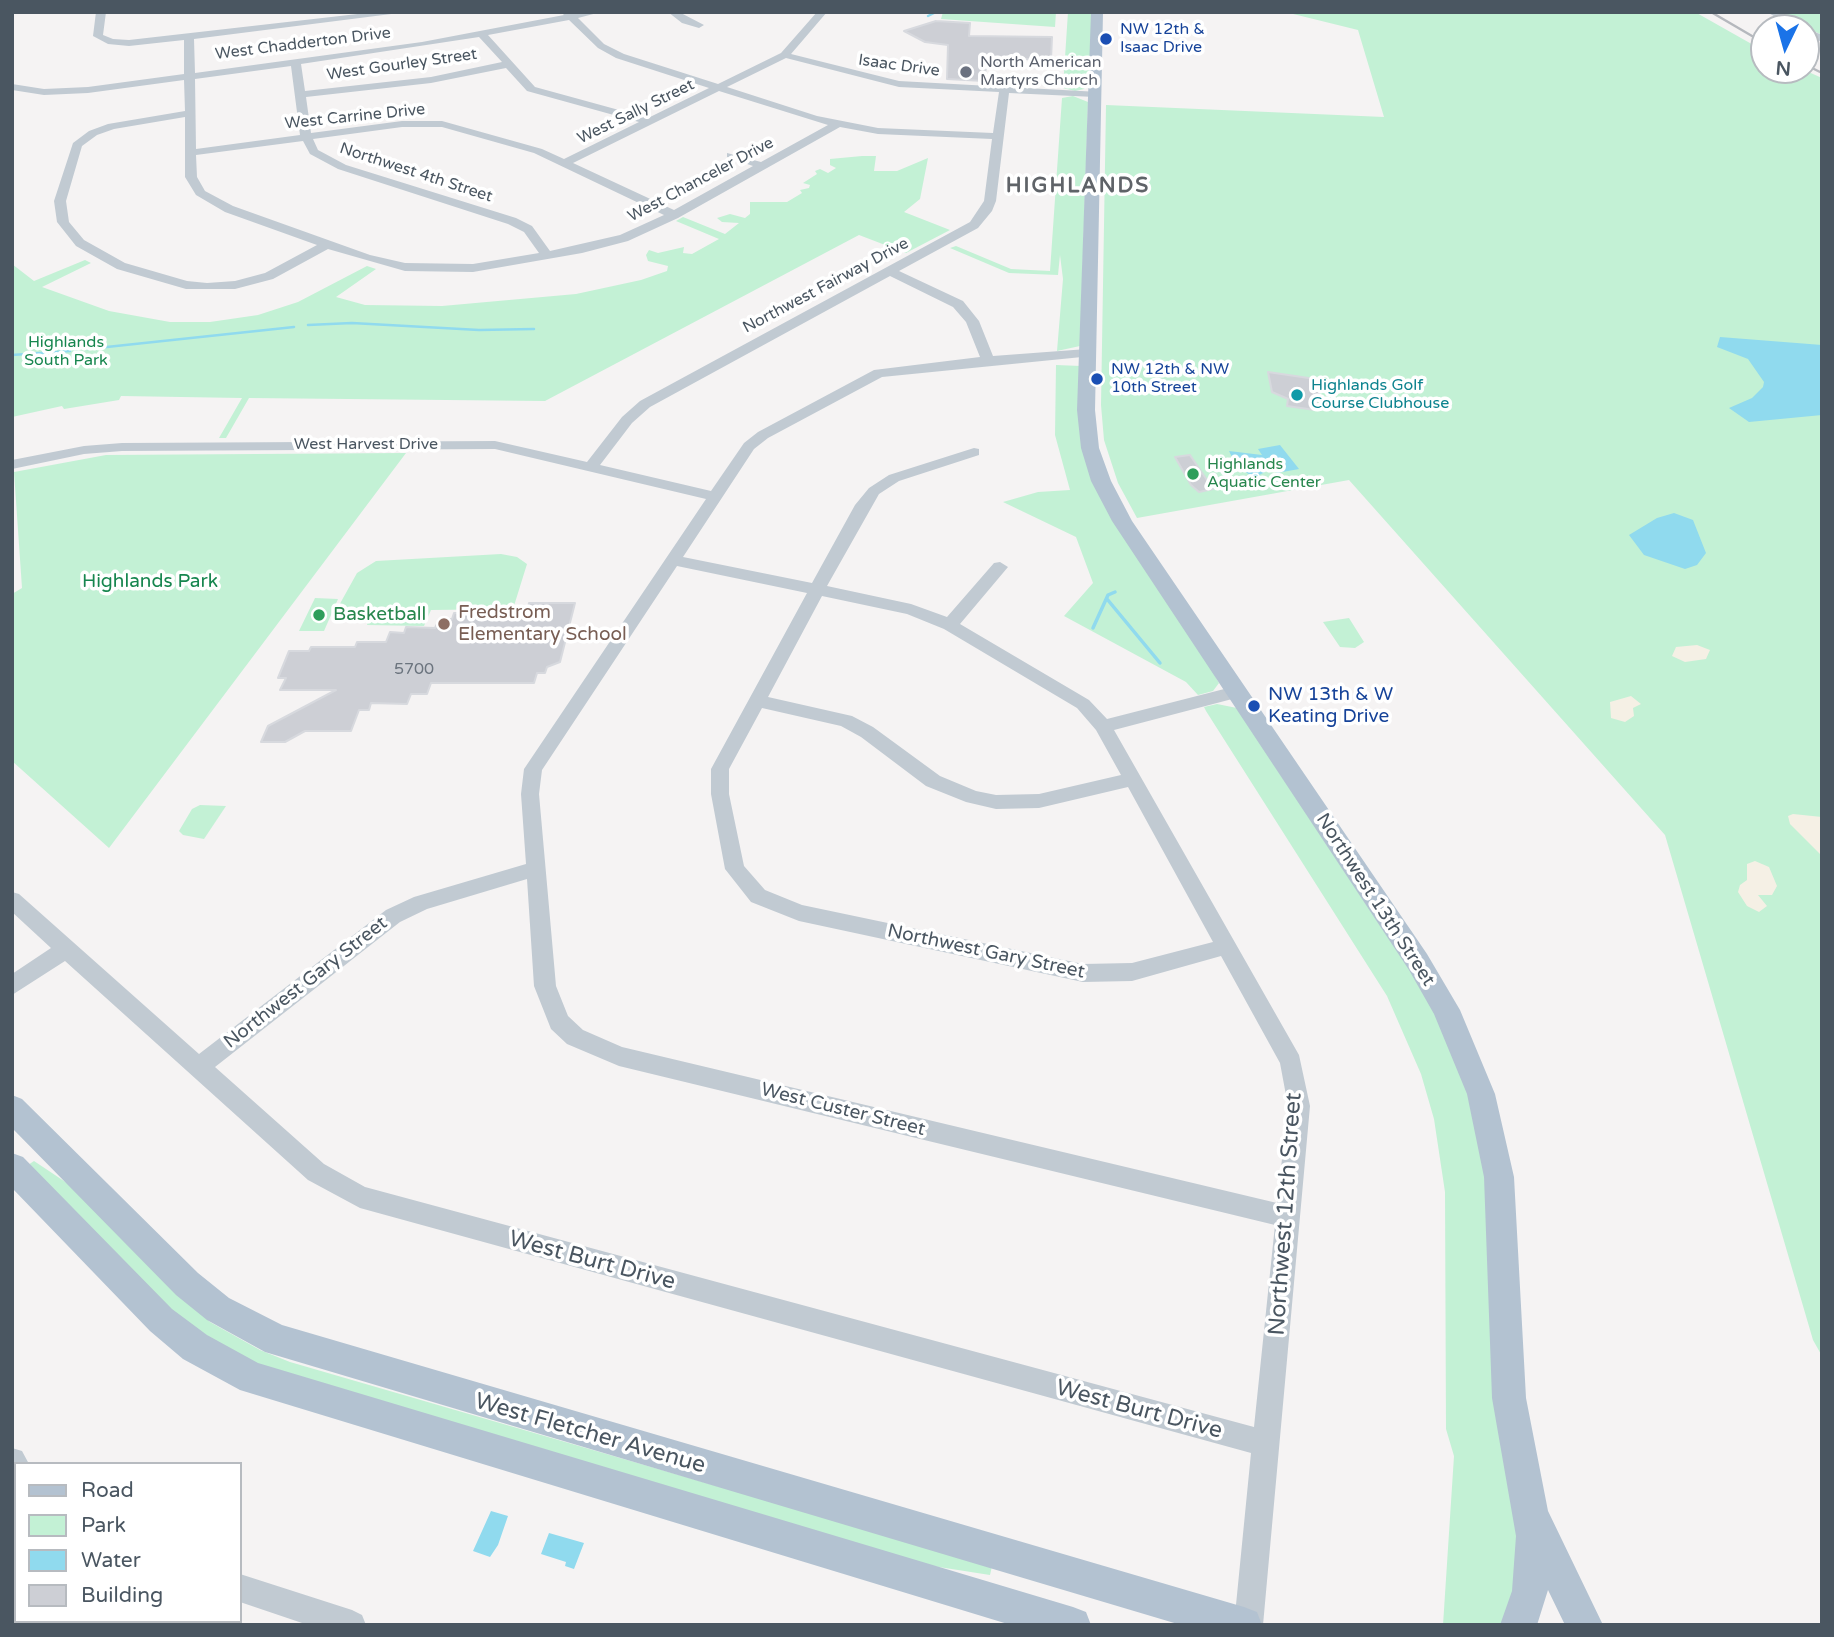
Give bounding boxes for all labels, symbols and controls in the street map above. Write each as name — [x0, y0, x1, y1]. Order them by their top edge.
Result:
north arrow — [1750, 14, 1820, 84]
place label: NW 12th & Isaac Drive — [1120, 20, 1205, 58]
street label: West Chadderton Drive — [214, 24, 392, 64]
marker: NW 12th & Isaac Drive — [1098, 31, 1114, 47]
street label: West Gourley Street — [326, 45, 478, 85]
street label: Isaac Drive — [857, 51, 941, 81]
place label: North American Martyrs Church — [980, 53, 1101, 91]
text: N — [1775, 56, 1792, 80]
marker: North American Martyrs Church — [958, 64, 974, 80]
street label: West Sally Street — [574, 75, 698, 149]
street label: West Carrine Drive — [284, 100, 426, 134]
street label: West Chanceler Drive — [625, 133, 777, 227]
street label: Northwest 4th Street — [337, 139, 495, 207]
district label: HIGHLANDS — [1007, 173, 1149, 199]
street label: Northwest Fairway Drive — [740, 234, 912, 338]
park label: Highlands South Park — [24, 333, 108, 371]
place label: NW 12th & NW 10th Street — [1111, 360, 1229, 398]
marker: NW 12th & NW 10th Street — [1089, 371, 1105, 387]
place label: Highlands Golf Course Clubhouse — [1311, 376, 1449, 414]
marker: Highlands Golf Course Clubhouse — [1289, 387, 1305, 403]
street label: West Harvest Drive — [294, 435, 438, 455]
place label: Highlands Aquatic Center — [1207, 455, 1321, 493]
marker: Highlands Aquatic Center — [1185, 466, 1201, 482]
park label: Highlands Park — [82, 571, 218, 593]
place label: Fredstrom Elementary School — [458, 602, 627, 646]
place label: Basketball — [333, 604, 426, 626]
marker: Basketball — [311, 607, 327, 623]
marker: Fredstrom Elementary School — [436, 616, 452, 632]
house number: 5700 — [394, 660, 434, 680]
place label: NW 13th & W Keating Drive — [1268, 684, 1393, 728]
marker: NW 13th & W Keating Drive — [1246, 698, 1262, 714]
street label: Northwest 13th Street — [1311, 809, 1439, 991]
street label: Northwest Gary Street — [220, 912, 392, 1054]
street label: Northwest Gary Street — [885, 920, 1087, 984]
street label: West Custer Street — [759, 1079, 927, 1141]
street label: Northwest 12th Street — [1264, 1091, 1308, 1337]
street label: West Burt Drive — [506, 1226, 678, 1296]
street label: West Burt Drive — [1053, 1375, 1225, 1445]
street label: West Fletcher Avenue — [472, 1388, 708, 1480]
legend — [14, 1462, 242, 1623]
text: Road — [81, 1478, 134, 1503]
text: Park — [81, 1513, 126, 1538]
text: Water — [81, 1548, 141, 1573]
text: Building — [81, 1583, 163, 1608]

